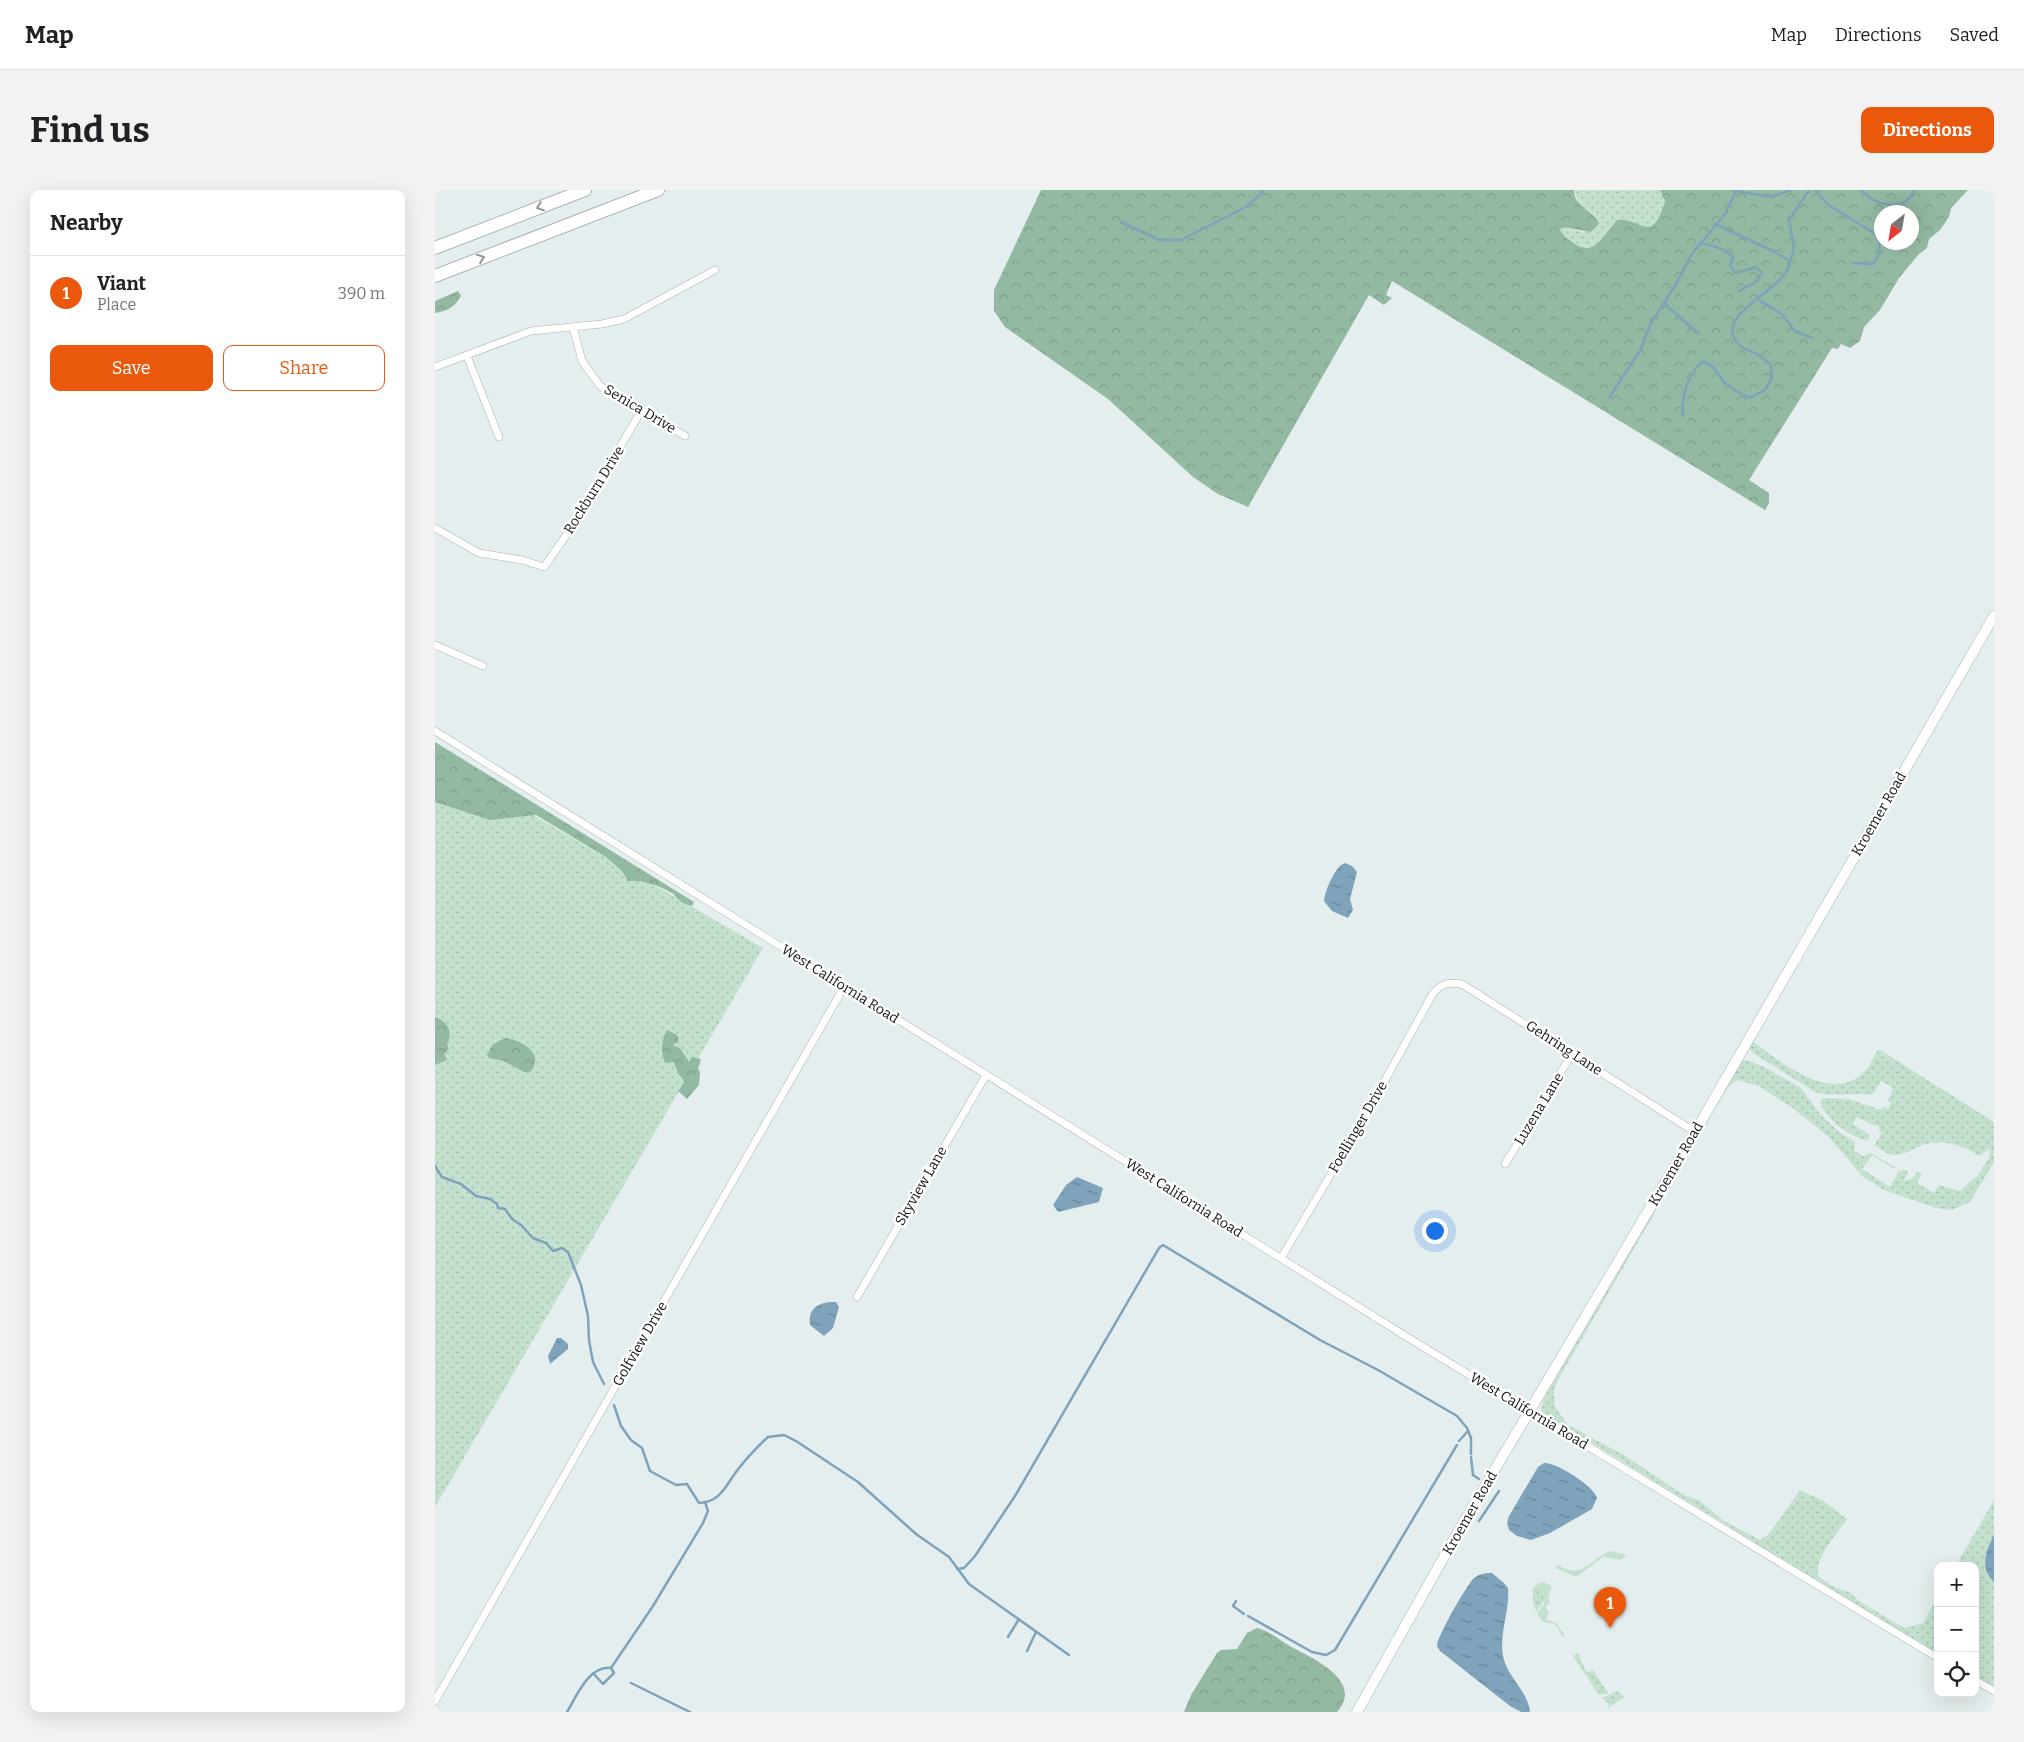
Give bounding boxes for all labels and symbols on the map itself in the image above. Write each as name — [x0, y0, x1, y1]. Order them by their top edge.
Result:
one-way arrow — [536, 201, 545, 212]
north arrow — [1874, 205, 1919, 250]
one-way arrow — [476, 254, 484, 264]
street label: Senica Drive — [601, 381, 679, 437]
street label: Rockburn Drive — [560, 443, 628, 537]
street label: Kroemer Road — [1848, 769, 1910, 859]
street label: West California Road — [778, 941, 902, 1027]
street label: Gehring Lane — [1522, 1017, 1606, 1079]
street label: Luzena Lane — [1511, 1070, 1567, 1148]
street label: Foellinger Drive — [1325, 1078, 1391, 1176]
street label: Kroemer Road — [1645, 1119, 1707, 1209]
street label: Skyview Lane — [892, 1143, 950, 1229]
street label: West California Road — [1122, 1155, 1246, 1241]
your location — [1422, 1218, 1448, 1244]
street label: Golfview Drive — [609, 1299, 671, 1389]
street label: West California Road — [1467, 1369, 1591, 1453]
street label: Kroemer Road — [1439, 1468, 1501, 1558]
pin: 1 — [1594, 1587, 1626, 1628]

